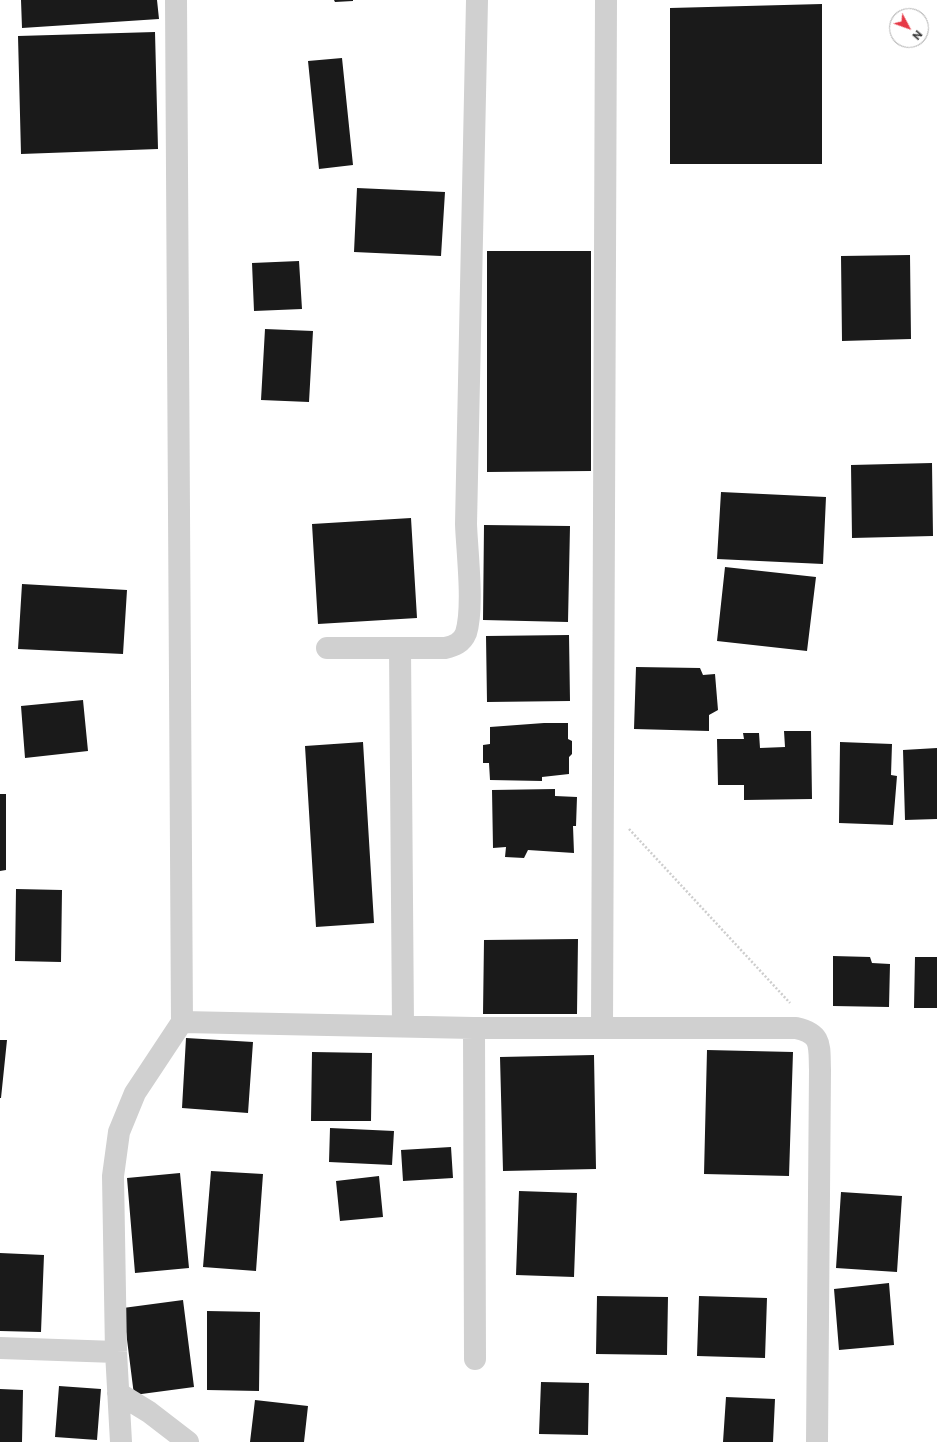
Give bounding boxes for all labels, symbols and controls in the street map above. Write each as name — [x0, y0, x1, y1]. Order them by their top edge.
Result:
north arrow — [889, 8, 929, 48]
text: N — [910, 28, 925, 43]

